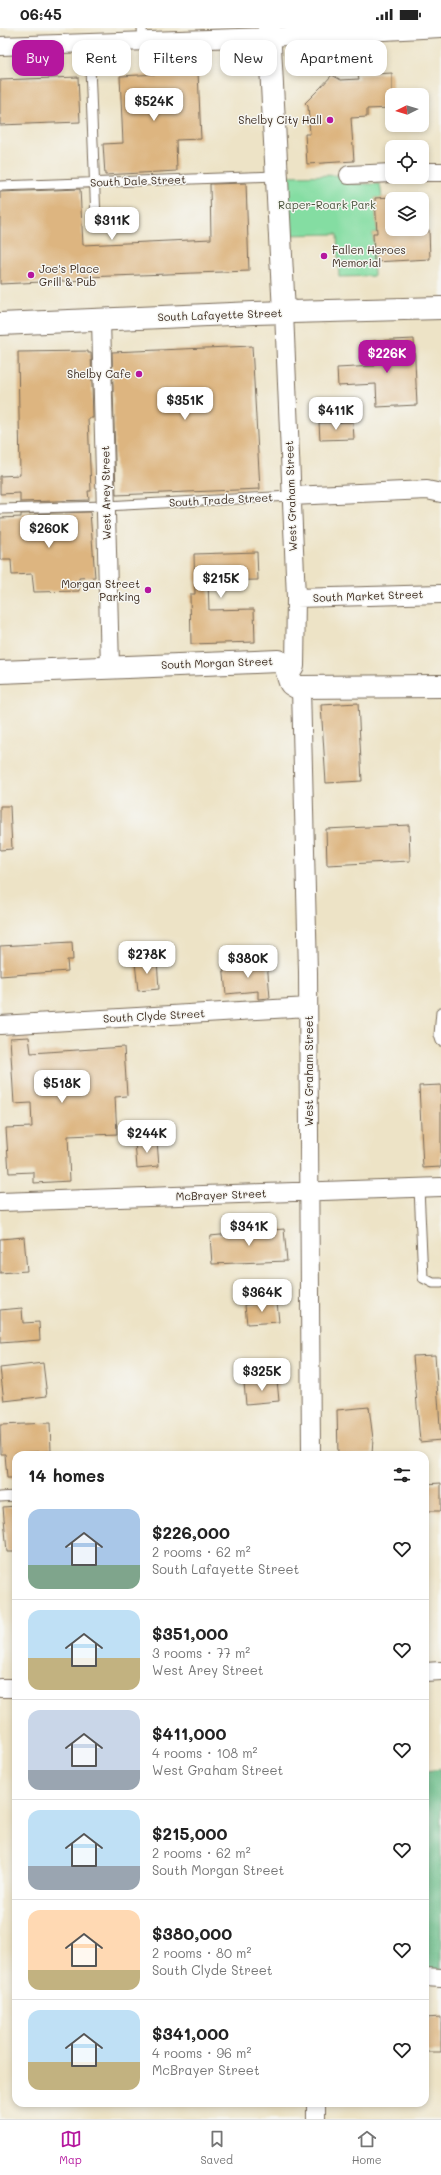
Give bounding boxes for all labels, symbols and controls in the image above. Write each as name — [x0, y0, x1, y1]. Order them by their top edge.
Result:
text: 06:45 — [20, 4, 62, 24]
chip: Buy — [12, 40, 64, 76]
chip: Rent — [72, 40, 131, 76]
chip: Filters — [139, 40, 212, 76]
chip: New — [220, 40, 277, 76]
chip: Apartment — [285, 40, 387, 76]
pin: $524K — [126, 88, 182, 122]
north arrow — [385, 88, 429, 132]
map controls — [385, 88, 429, 236]
text: $524K — [134, 92, 174, 109]
place label: Shelby City Hall — [238, 112, 322, 127]
marker: Shelby City Hall — [325, 115, 335, 125]
button: locate — [385, 140, 429, 184]
street label: South Dale Street — [90, 171, 186, 190]
button: layers — [385, 192, 429, 236]
park label: Raper-Roark Park — [278, 197, 376, 212]
pin: $311K — [84, 207, 140, 241]
text: $311K — [94, 211, 130, 228]
place label: Fallen Heroes Memorial — [332, 242, 406, 270]
marker: Fallen Heroes Memorial — [319, 251, 329, 261]
place label: Joe's Place Grill & Pub — [39, 261, 99, 289]
marker: Joe's Place Grill & Pub — [26, 270, 36, 280]
street label: South Lafayette Street — [157, 305, 283, 324]
pin: $226K — [359, 340, 415, 374]
text: $226K — [368, 344, 407, 361]
place label: Shelby Cafe — [67, 366, 131, 381]
marker: Shelby Cafe — [134, 369, 144, 379]
pin: $351K — [157, 387, 213, 421]
text: $351K — [166, 391, 204, 408]
pin: $411K — [308, 397, 364, 431]
text: $411K — [318, 401, 354, 418]
street label: West Graham Street — [281, 440, 300, 552]
street label: West Arey Street — [97, 446, 114, 540]
street label: South Trade Street — [169, 489, 274, 510]
pin: $260K — [21, 515, 77, 549]
text: $260K — [29, 519, 69, 536]
pin: $215K — [193, 565, 249, 599]
text: $215K — [202, 569, 240, 586]
place label: Morgan Street Parking — [61, 576, 140, 604]
marker: Morgan Street Parking — [143, 585, 153, 595]
street label: South Market Street — [313, 586, 424, 605]
street label: South Morgan Street — [161, 653, 273, 672]
pin: $278K — [119, 941, 175, 975]
text: $278K — [127, 945, 167, 962]
pin: $380K — [220, 945, 276, 979]
text: $380K — [228, 949, 268, 966]
street label: South Clyde Street — [103, 1005, 205, 1026]
street label: West Graham Street — [301, 1015, 316, 1127]
pin: $518K — [34, 1070, 90, 1104]
text: $518K — [43, 1074, 81, 1091]
pin: $244K — [119, 1120, 175, 1154]
text: $244K — [127, 1124, 167, 1141]
street label: McBrayer Street — [175, 1185, 267, 1204]
pin: $341K — [221, 1213, 277, 1247]
text: $341K — [230, 1217, 268, 1234]
pin: $364K — [234, 1279, 290, 1313]
text: $364K — [242, 1283, 282, 1300]
pin: $325K — [234, 1358, 290, 1392]
text: $325K — [242, 1362, 282, 1379]
text: 14 homes — [28, 1464, 105, 1486]
icon: filters — [391, 1464, 413, 1486]
text: $226,000 — [152, 1521, 230, 1543]
icon: home — [60, 1525, 108, 1573]
icon: heart — [391, 1538, 413, 1560]
text: 2 rooms · 62 m² — [152, 1543, 251, 1560]
text: South Lafayette Street — [152, 1560, 299, 1577]
text: $351,000 — [152, 1622, 228, 1644]
icon: home — [60, 1626, 108, 1674]
icon: heart — [391, 1639, 413, 1661]
text: 3 rooms · 77 m² — [152, 1644, 250, 1661]
text: West Arey Street — [152, 1661, 264, 1678]
text: $411,000 — [152, 1722, 226, 1744]
icon: home — [60, 1726, 108, 1774]
icon: heart — [391, 1739, 413, 1761]
text: 4 rooms · 108 m² — [152, 1744, 258, 1761]
text: West Graham Street — [152, 1761, 283, 1778]
text: $215,000 — [152, 1822, 227, 1844]
icon: home — [60, 1826, 108, 1874]
icon: heart — [391, 1839, 413, 1861]
text: 2 rooms · 62 m² — [152, 1844, 251, 1861]
text: South Morgan Street — [152, 1861, 284, 1878]
text: $380,000 — [152, 1922, 232, 1944]
icon: home — [60, 1926, 108, 1974]
icon: heart — [391, 1939, 413, 1961]
text: 2 rooms · 80 m² — [152, 1944, 251, 1961]
text: South Clyde Street — [152, 1961, 273, 1978]
text: $341,000 — [152, 2022, 229, 2044]
icon: home — [60, 2026, 108, 2074]
icon: heart — [391, 2039, 413, 2061]
text: 4 rooms · 96 m² — [152, 2044, 251, 2061]
text: McBrayer Street — [152, 2061, 260, 2078]
tab: Map — [59, 2128, 82, 2167]
tab: Saved — [200, 2128, 233, 2167]
tab: Home — [352, 2128, 382, 2167]

